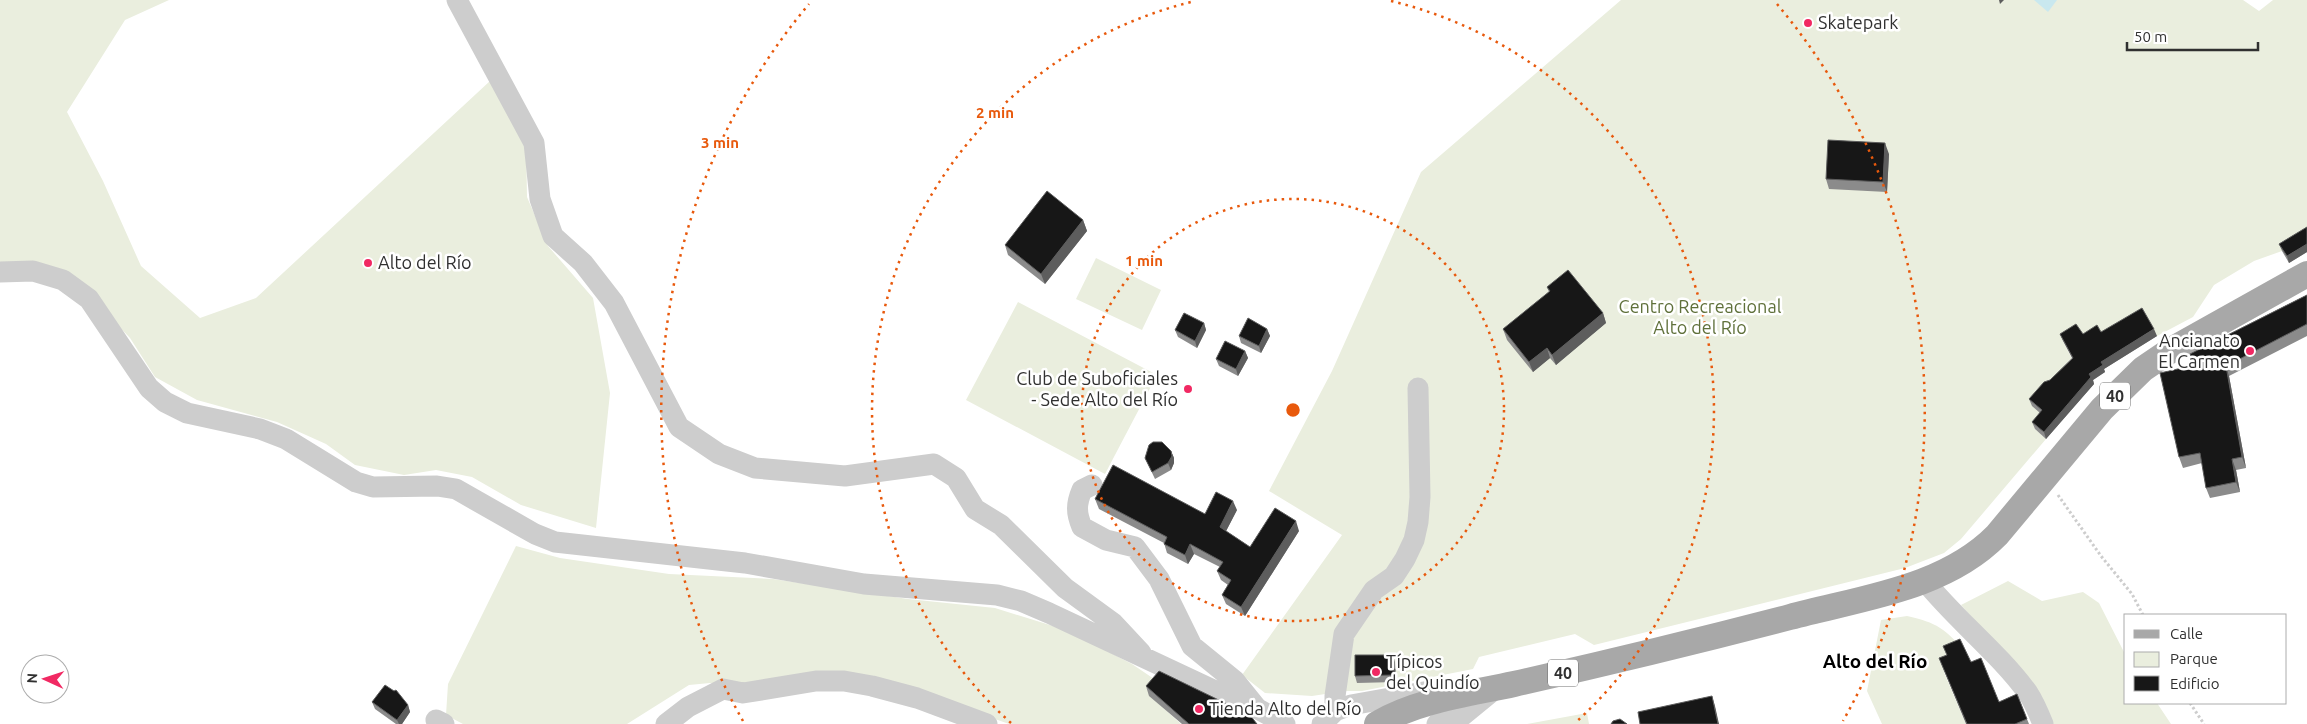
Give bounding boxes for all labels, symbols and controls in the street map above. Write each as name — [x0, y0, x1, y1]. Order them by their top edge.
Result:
place label: Skatepark — [1818, 12, 1898, 32]
marker: Skatepark — [1802, 17, 1814, 29]
scale bar — [2127, 20, 2258, 52]
text: 50 m — [2134, 28, 2167, 45]
text: 2 min — [976, 104, 1014, 121]
text: 3 min — [701, 134, 739, 151]
place label: Alto del Río — [378, 252, 472, 272]
text: 1 min — [1125, 252, 1163, 269]
marker: Alto del Río — [362, 257, 374, 269]
park label: Centro Recreacional Alto del Río — [1619, 296, 1782, 337]
place label: Ancianato El Carmen — [2158, 330, 2240, 371]
marker: Ancianato El Carmen — [2244, 345, 2256, 357]
place label: Club de Suboficiales - Sede Alto del Río — [1016, 368, 1178, 409]
road number: 40 — [2100, 382, 2130, 410]
marker: Club de Suboficiales - Sede Alto del Río — [1182, 383, 1194, 395]
centre of rings — [1284, 401, 1302, 419]
legend — [2124, 614, 2287, 704]
text: Calle — [2170, 625, 2203, 642]
district label: Alto del Río — [1823, 650, 1927, 672]
text: Parque — [2170, 650, 2218, 667]
place label: Típicos del Quindío — [1386, 651, 1480, 693]
north arrow — [20, 654, 70, 704]
road number: 40 — [1548, 660, 1578, 686]
marker: Típicos del Quindío — [1370, 666, 1382, 678]
text: N — [24, 673, 40, 684]
text: Edificio — [2170, 675, 2219, 692]
place label: Tienda Alto del Río — [1209, 698, 1361, 718]
marker: Tienda Alto del Río — [1193, 703, 1205, 715]

